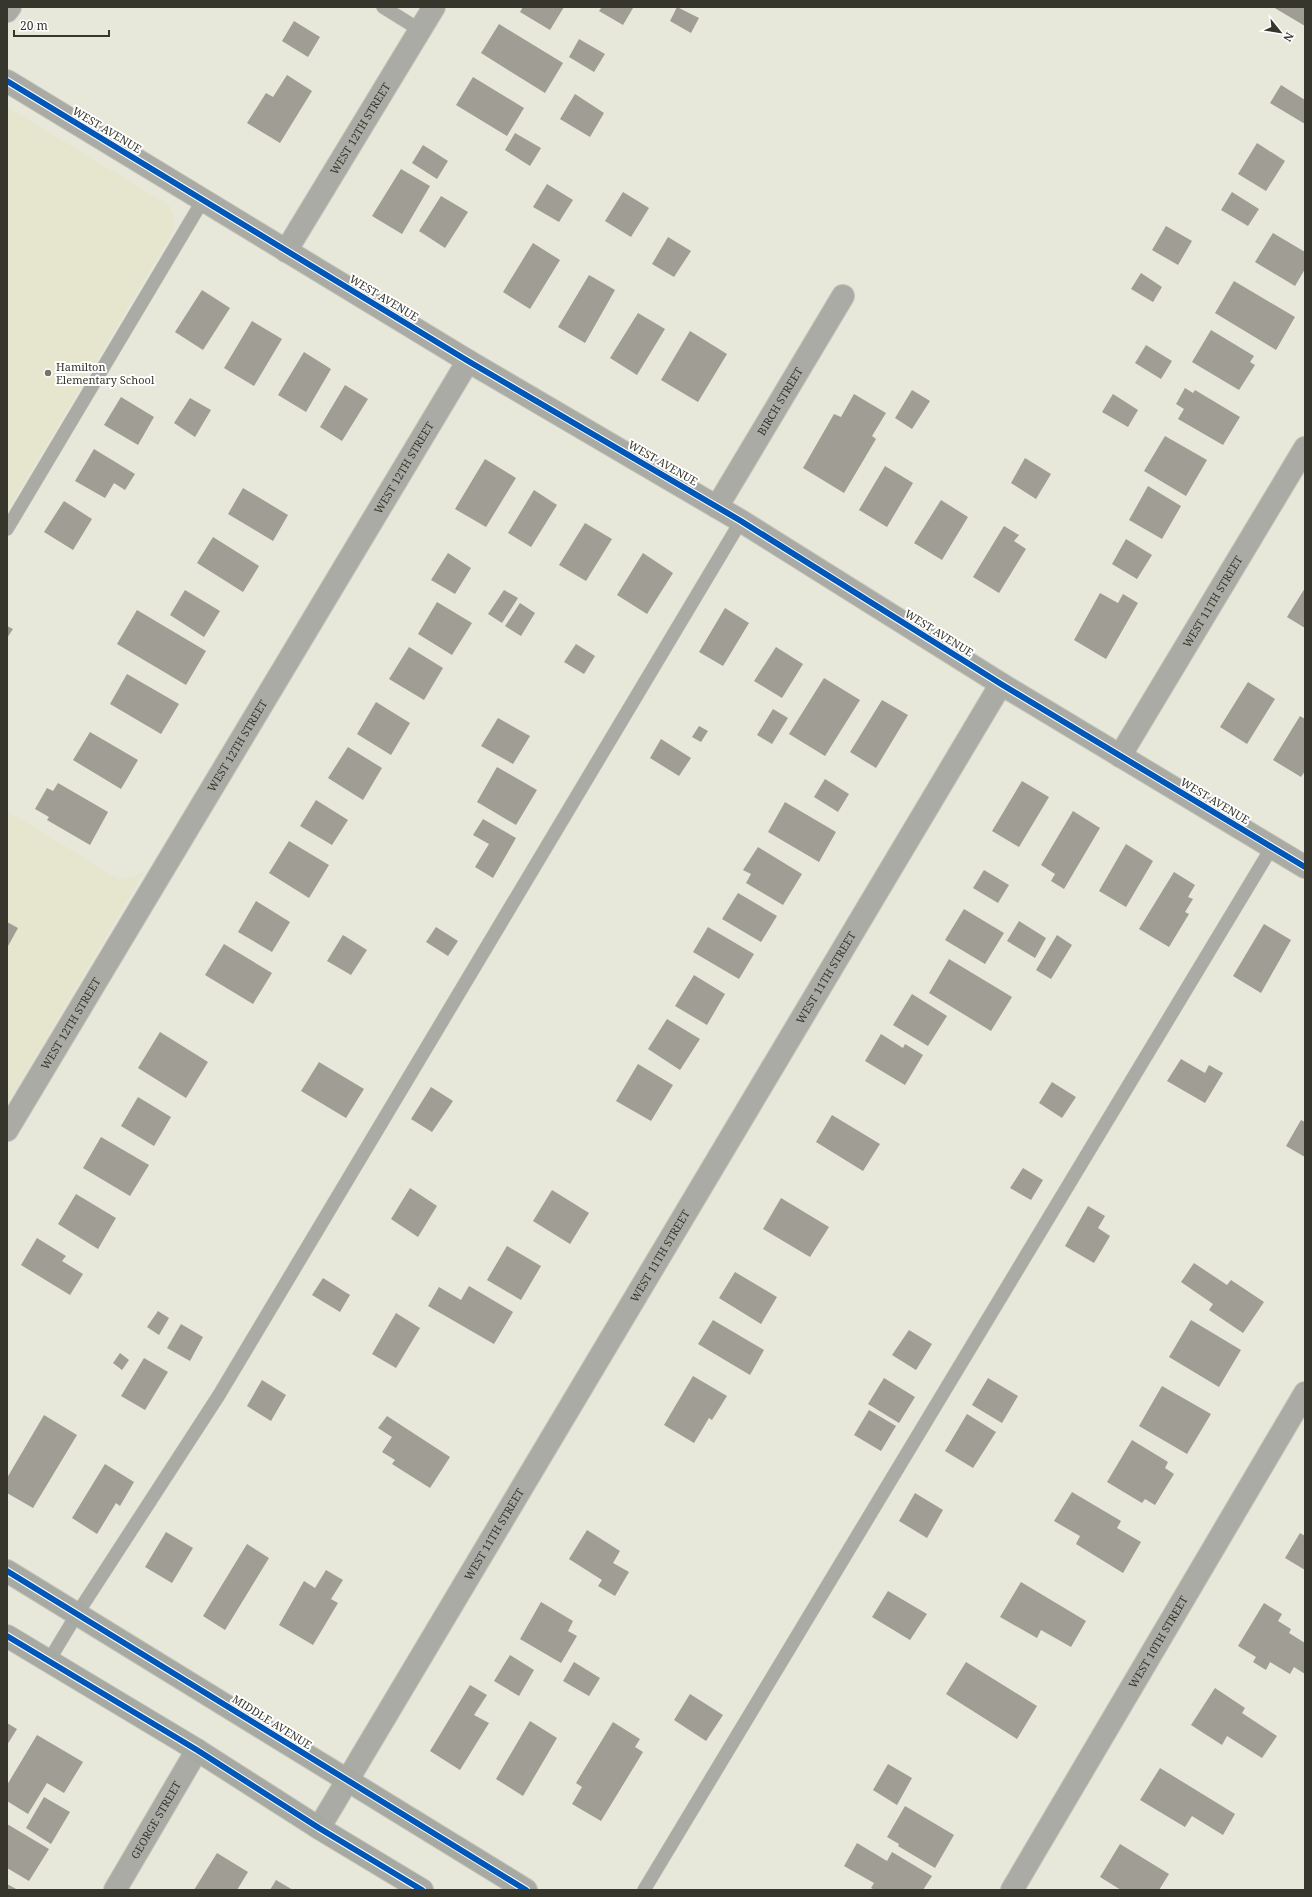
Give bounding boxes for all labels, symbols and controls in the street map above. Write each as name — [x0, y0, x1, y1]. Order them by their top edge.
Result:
scale bar — [14, 12, 109, 38]
north arrow — [1260, 12, 1300, 52]
text: 20 m — [20, 17, 48, 34]
text: N — [1280, 30, 1298, 45]
street label: WEST 12TH STREET — [326, 80, 393, 177]
street label: WEST AVENUE — [70, 103, 145, 156]
street label: WEST AVENUE — [347, 271, 422, 324]
place label: Hamilton Elementary School — [56, 359, 155, 387]
street label: BIRCH STREET — [753, 364, 806, 438]
marker: Hamilton Elementary School — [43, 368, 53, 378]
street label: WEST 12TH STREET — [370, 419, 437, 516]
street label: WEST AVENUE — [626, 437, 701, 489]
street label: WEST 11TH STREET — [1179, 553, 1246, 650]
street label: WEST AVENUE — [902, 606, 976, 660]
street label: WEST 12TH STREET — [204, 697, 270, 794]
street label: WEST AVENUE — [1178, 774, 1253, 827]
street label: WEST 11TH STREET — [792, 928, 859, 1026]
street label: WEST 12TH STREET — [37, 974, 104, 1072]
street label: WEST 11TH STREET — [626, 1207, 693, 1304]
street label: WEST 11TH STREET — [460, 1485, 527, 1583]
street label: WEST 10TH STREET — [1125, 1593, 1191, 1691]
street label: MIDDLE AVENUE — [230, 1691, 315, 1752]
street label: GEORGE STREET — [127, 1778, 184, 1861]

